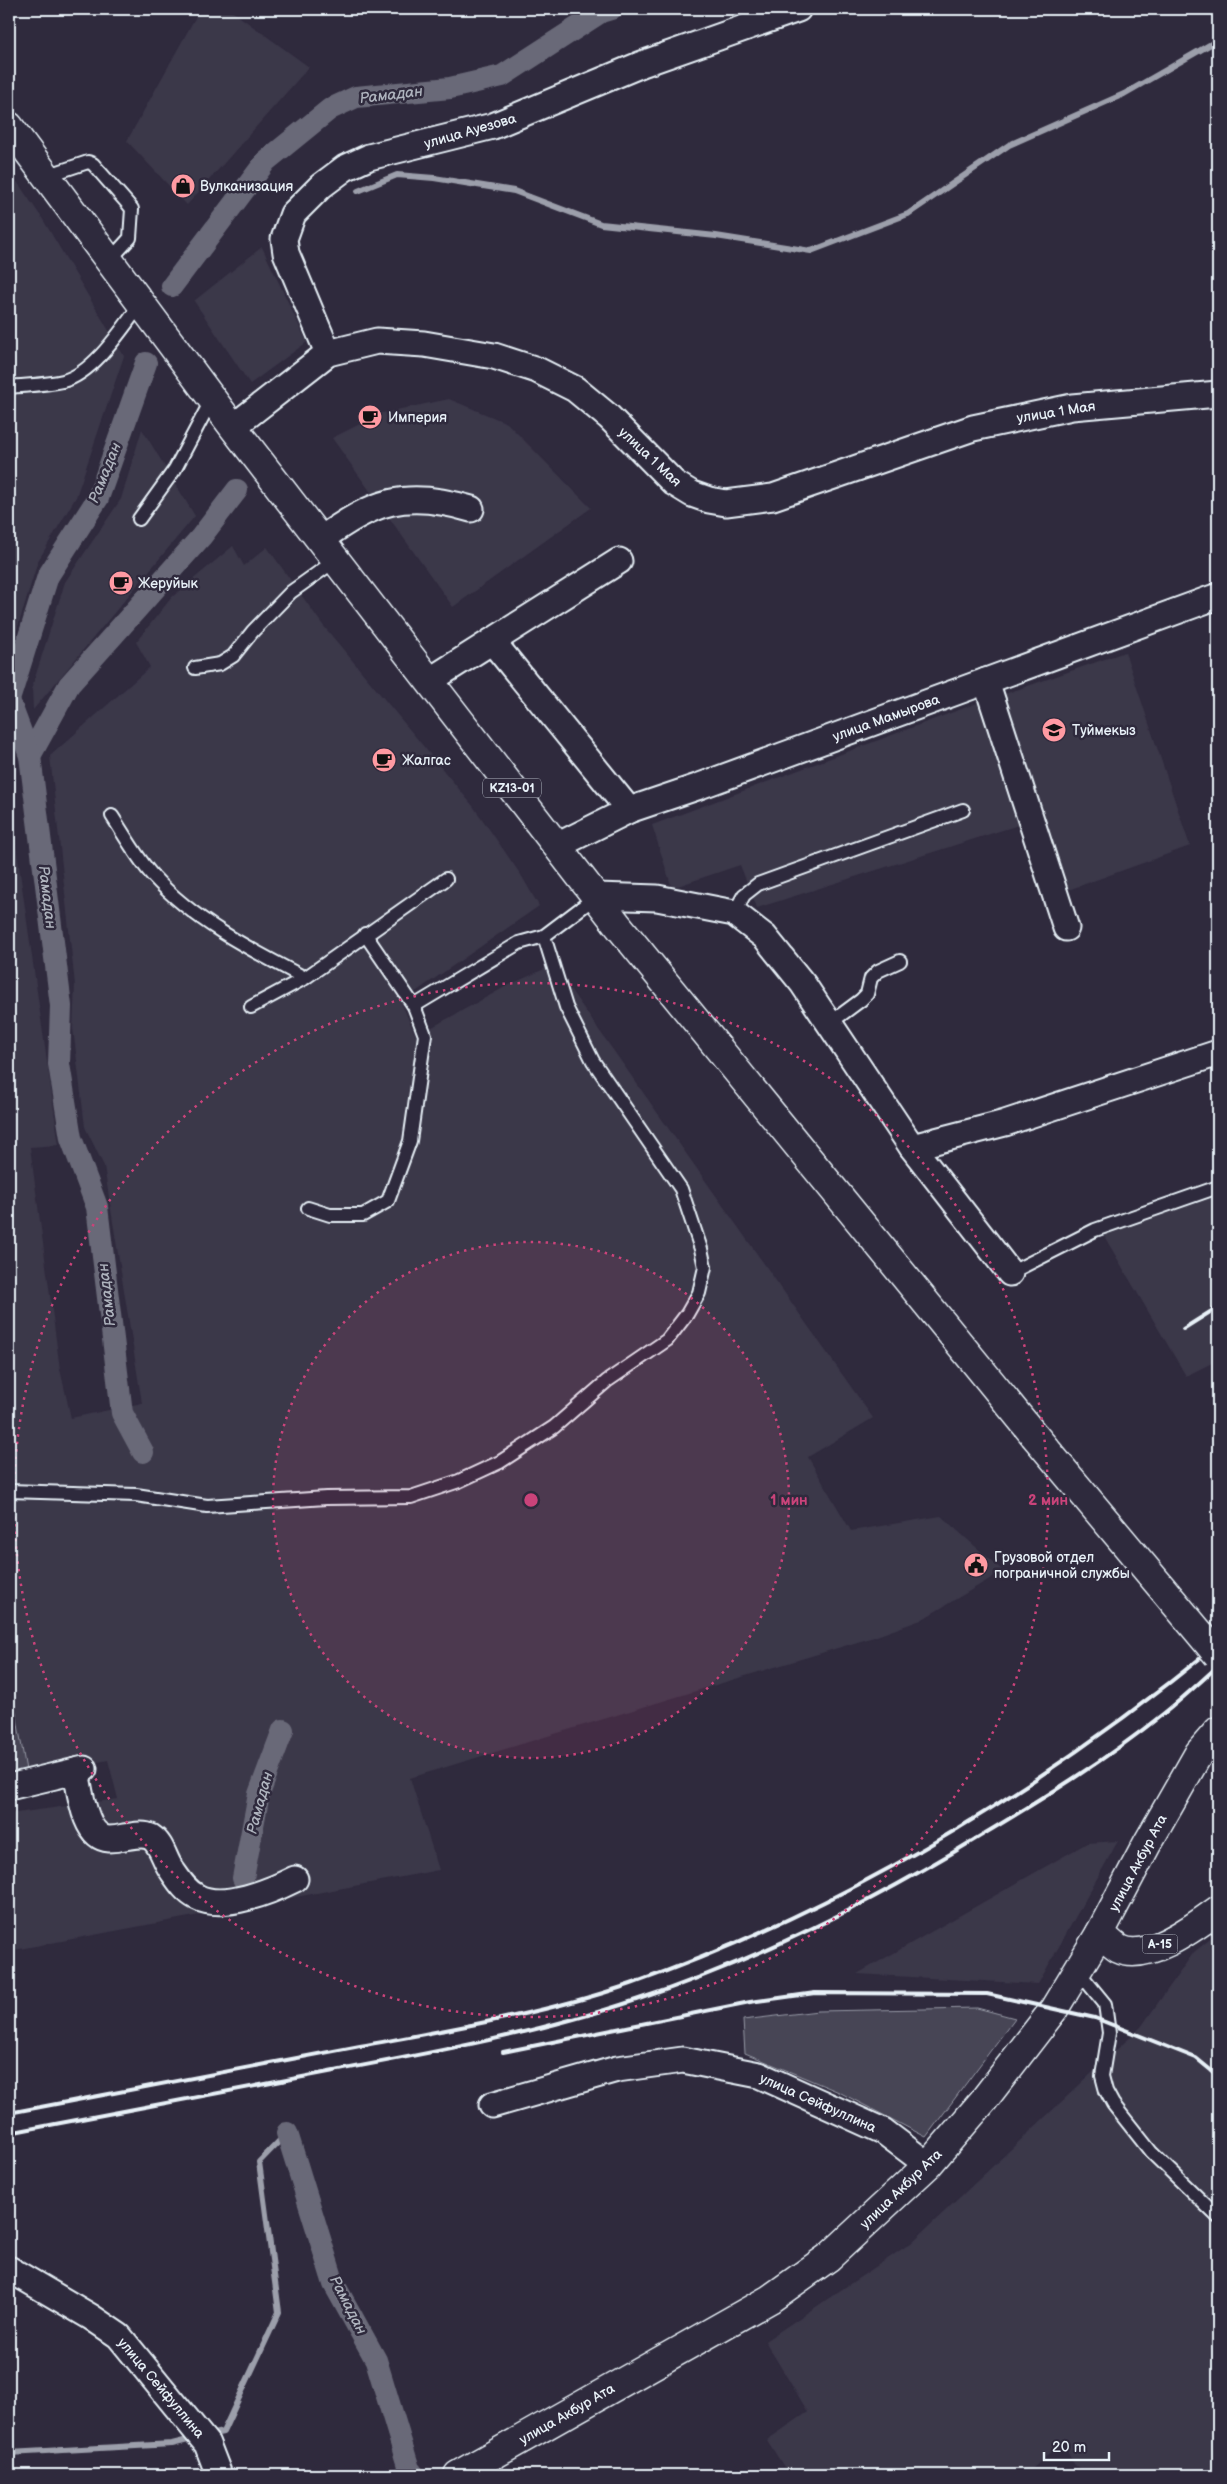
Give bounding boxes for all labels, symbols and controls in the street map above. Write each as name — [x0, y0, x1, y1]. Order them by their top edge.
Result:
water label: Рамадан — [358, 82, 424, 108]
street label: улица Ауезова — [422, 110, 519, 152]
shop icon: Вулканизация — [170, 173, 196, 199]
place label: Вулканизация — [200, 178, 294, 195]
street label: улица 1 Мая — [1015, 397, 1097, 427]
cafe icon: Империя — [357, 404, 383, 430]
place label: Империя — [388, 409, 447, 426]
street label: улица 1 Мая — [615, 424, 685, 490]
water label: Рамадан — [84, 439, 126, 506]
cafe icon: Жеруйык — [108, 570, 134, 596]
place label: Жеруйык — [138, 575, 198, 592]
street label: улица Мамырова — [830, 691, 942, 745]
school or university icon: Туймекыз — [1041, 717, 1067, 743]
place label: Туймекыз — [1072, 722, 1136, 739]
cafe icon: Жалгас — [371, 747, 397, 773]
place label: Жалгас — [402, 752, 451, 769]
road number: KZ13-01 — [483, 778, 541, 798]
water label: Рамадан — [34, 864, 60, 930]
water label: Рамадан — [94, 1262, 120, 1328]
centre of rings — [522, 1491, 540, 1509]
text: 1 мин — [770, 1491, 808, 1510]
text: 2 мин — [1028, 1491, 1068, 1510]
place label: Грузовой отдел пограничной службы — [994, 1549, 1130, 1582]
public building icon: Грузовой отдел пограничной службы — [963, 1552, 989, 1578]
water label: Рамадан — [243, 1769, 278, 1836]
street label: улица Акбур Ата — [1105, 1811, 1171, 1914]
road number: A-15 — [1142, 1935, 1178, 1954]
street label: улица Сейфуллина — [757, 2070, 880, 2137]
street label: улица Акбур Ата — [857, 2145, 946, 2232]
water label: Рамадан — [325, 2272, 371, 2338]
street label: улица Сейфуллина — [114, 2334, 208, 2442]
street label: улица Акбур Ата — [516, 2379, 618, 2448]
scale bar — [1044, 2429, 1110, 2461]
text: 20 m — [1052, 2438, 1086, 2457]

